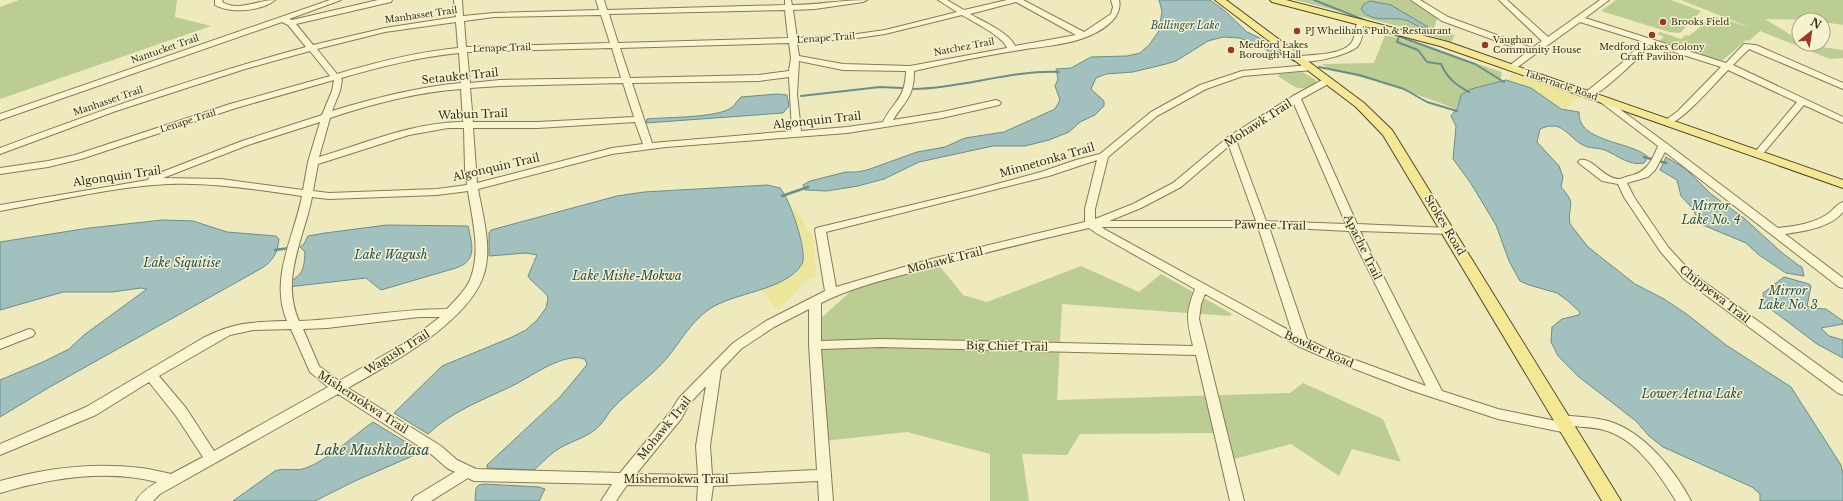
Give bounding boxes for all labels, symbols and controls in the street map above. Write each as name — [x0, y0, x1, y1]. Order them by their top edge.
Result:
street label: Manhasset Trail — [384, 4, 458, 25]
north arrow — [1791, 12, 1831, 52]
text: N — [1808, 15, 1825, 32]
place label: Brooks Field — [1671, 16, 1729, 27]
marker: Brooks Field — [1658, 17, 1668, 27]
water label: Ballinger Lake — [1150, 19, 1220, 32]
place label: PJ Whelihan's Pub & Restaurant — [1305, 25, 1452, 36]
marker: PJ Whelihan's Pub & Restaurant — [1292, 26, 1302, 36]
street label: Lenape Trail — [796, 30, 856, 45]
marker: Medford Lakes Colony Craft Pavilion — [1647, 30, 1657, 40]
street label: Nantucket Trail — [129, 32, 200, 65]
place label: Vaughan Community House — [1492, 34, 1581, 55]
street label: Natchez Trail — [933, 35, 995, 58]
place label: Medford Lakes Borough Hall — [1239, 39, 1308, 60]
marker: Vaughan Community House — [1480, 40, 1490, 50]
street label: Lenape Trail — [473, 41, 531, 54]
place label: Medford Lakes Colony Craft Pavilion — [1599, 41, 1705, 62]
marker: Medford Lakes Borough Hall — [1226, 45, 1236, 55]
street label: Setauket Trail — [421, 65, 500, 87]
street label: Tabernacle Road — [1523, 67, 1599, 102]
street label: Manhasset Trail — [71, 83, 144, 118]
street label: Mohawk Trail — [1222, 96, 1295, 150]
street label: Lenape Trail — [158, 106, 217, 135]
street label: Wabun Trail — [437, 106, 509, 122]
street label: Algonquin Trail — [771, 108, 862, 132]
street label: Minnetonka Trail — [998, 140, 1097, 180]
street label: Algonquin Trail — [450, 150, 541, 184]
street label: Algonquin Trail — [71, 163, 162, 189]
street label: Stokes Road — [1421, 192, 1469, 258]
water label: Mirror Lake No. 4 — [1680, 198, 1741, 227]
street label: Apache Trail — [1341, 211, 1385, 283]
street label: Pawnee Trail — [1234, 217, 1307, 233]
street label: Mohawk Trail — [906, 244, 985, 276]
water label: Lake Wagush — [353, 247, 428, 262]
water label: Lake Siquitise — [142, 255, 221, 270]
street label: Chippewa Trail — [1677, 262, 1754, 326]
water label: Lake Mishe-Mokwa — [571, 268, 682, 283]
water label: Mirror Lake No. 3 — [1757, 283, 1818, 312]
street label: Wagush Trail — [361, 326, 432, 378]
street label: Bowker Road — [1282, 327, 1357, 371]
street label: Big Chief Trail — [966, 338, 1049, 354]
street label: Mishemokwa Trail — [315, 367, 411, 437]
water label: Lower Aetna Lake — [1641, 386, 1743, 401]
street label: Mohawk Trail — [634, 393, 694, 463]
water label: Lake Mushkodasa — [314, 441, 429, 459]
street label: Mishemokwa Trail — [623, 472, 729, 486]

